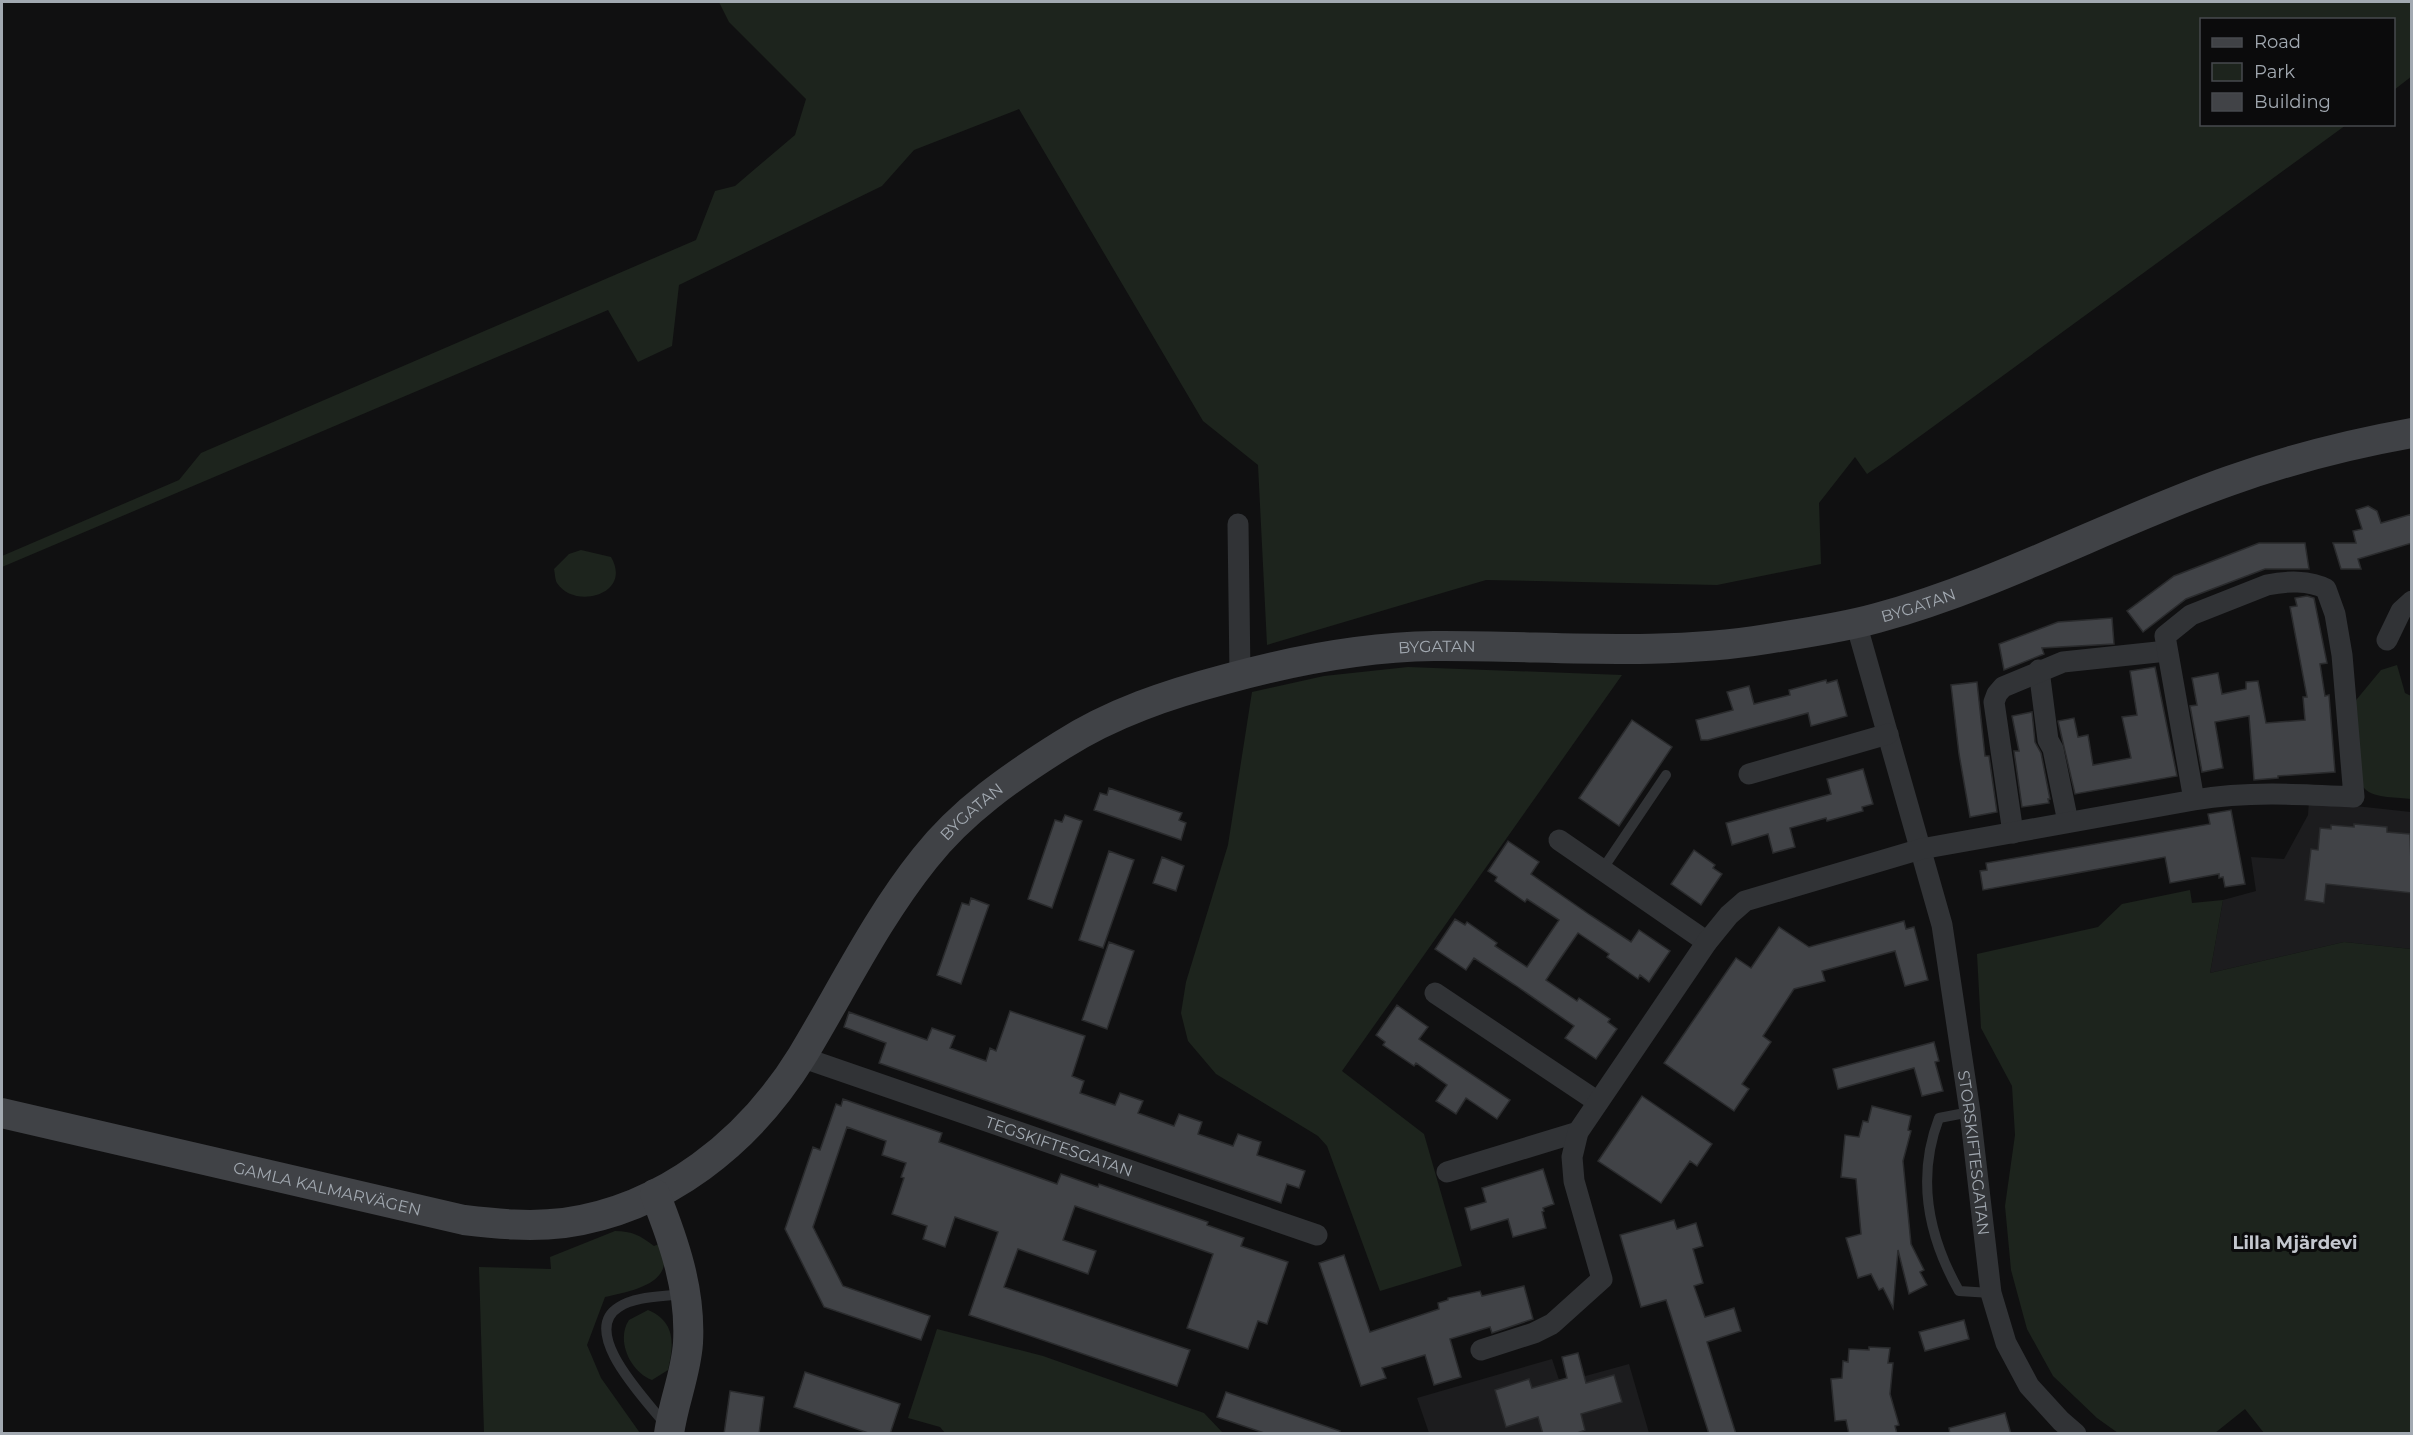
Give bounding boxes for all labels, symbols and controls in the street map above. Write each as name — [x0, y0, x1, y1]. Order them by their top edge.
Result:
legend — [2200, 18, 2395, 126]
text: Road — [2254, 31, 2301, 53]
text: Park — [2254, 61, 2295, 83]
text: Building — [2254, 91, 2331, 113]
street label: BYGATAN — [1879, 584, 1958, 626]
street label: BYGATAN — [1397, 636, 1476, 657]
street label: BYGATAN — [936, 779, 1006, 844]
street label: STORSKIFTESGATAN — [1954, 1069, 1994, 1236]
street label: TEGSKIFTESGATAN — [983, 1112, 1135, 1180]
street label: GAMLA KALMARVÄGEN — [231, 1157, 423, 1219]
district label: Lilla Mjärdevi — [2233, 1232, 2357, 1254]

